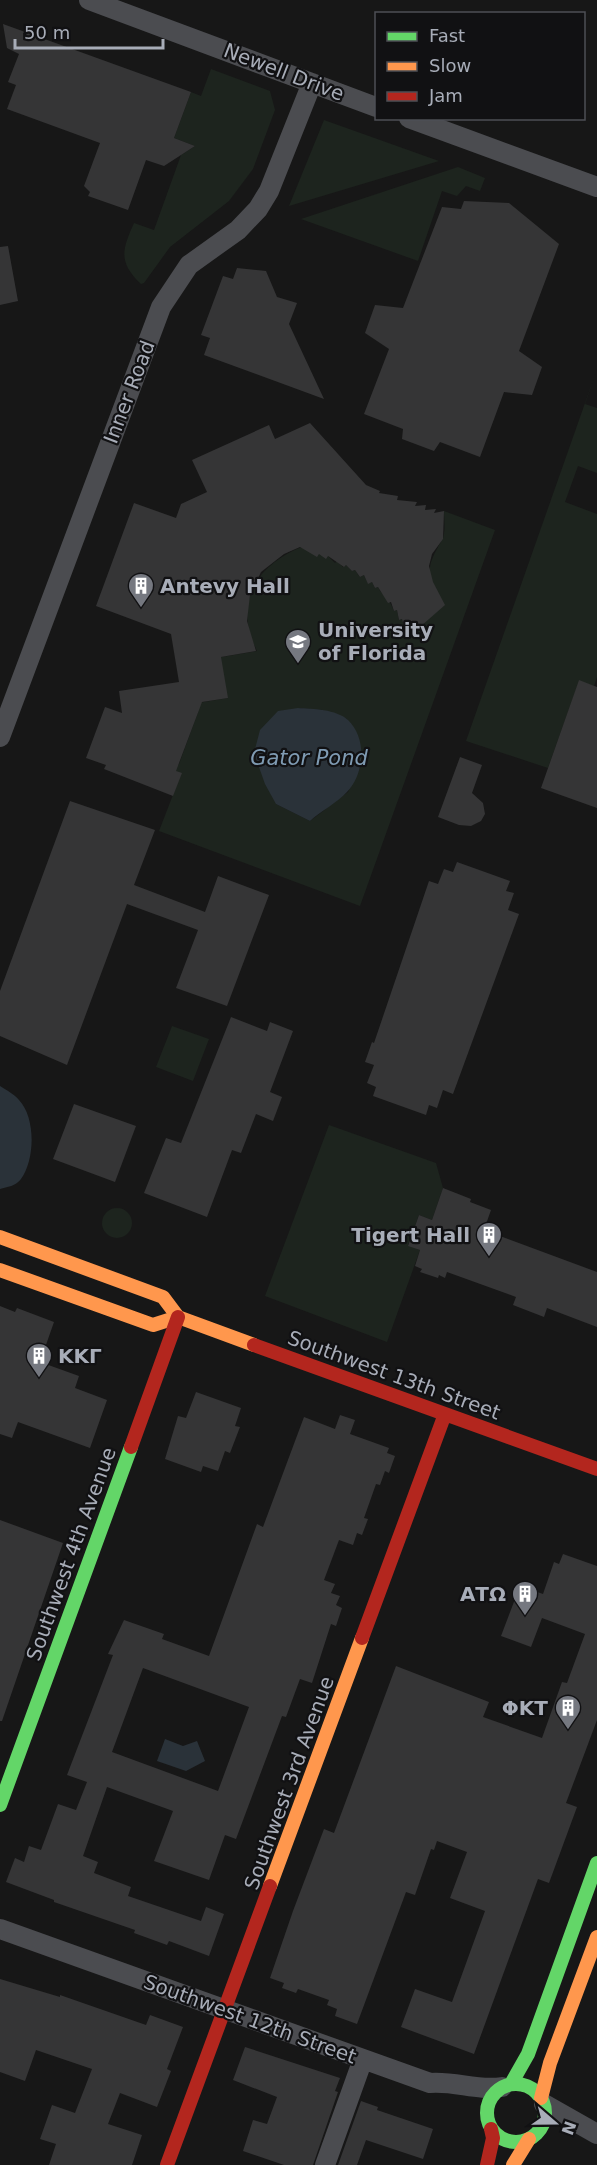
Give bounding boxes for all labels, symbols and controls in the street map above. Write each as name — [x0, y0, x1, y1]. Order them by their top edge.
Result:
scale bar — [15, 12, 164, 50]
legend — [375, 12, 585, 120]
text: 50 m — [24, 22, 70, 43]
text: Fast — [429, 25, 465, 46]
street label: Newell Drive — [221, 38, 347, 106]
text: Slow — [429, 55, 471, 76]
text: Jam — [428, 85, 463, 106]
street label: Inner Road — [98, 337, 160, 447]
building icon: Antevy Hall — [126, 571, 156, 609]
place label: Antevy Hall — [160, 574, 290, 598]
place label: University of Florida — [318, 618, 433, 665]
school or university icon: University of Florida — [283, 627, 313, 665]
water label: Gator Pond — [250, 746, 369, 770]
building icon: Tigert Hall — [474, 1220, 504, 1258]
place label: Tigert Hall — [351, 1223, 470, 1247]
street label: Southwest 13th Street — [284, 1325, 504, 1425]
building icon: ΚΚΓ — [24, 1341, 54, 1379]
place label: ΚΚΓ — [58, 1344, 102, 1368]
street label: Southwest 4th Avenue — [21, 1444, 121, 1664]
building icon: ΑΤΩ — [510, 1579, 540, 1617]
place label: ΑΤΩ — [460, 1582, 506, 1606]
street label: Southwest 3rd Avenue — [239, 1673, 339, 1893]
building icon: ΦΚΤ — [553, 1693, 583, 1731]
place label: ΦΚΤ — [502, 1696, 548, 1720]
street label: Southwest 12th Street — [140, 1969, 360, 2069]
north arrow — [525, 2093, 585, 2153]
text: N — [557, 2118, 580, 2138]

